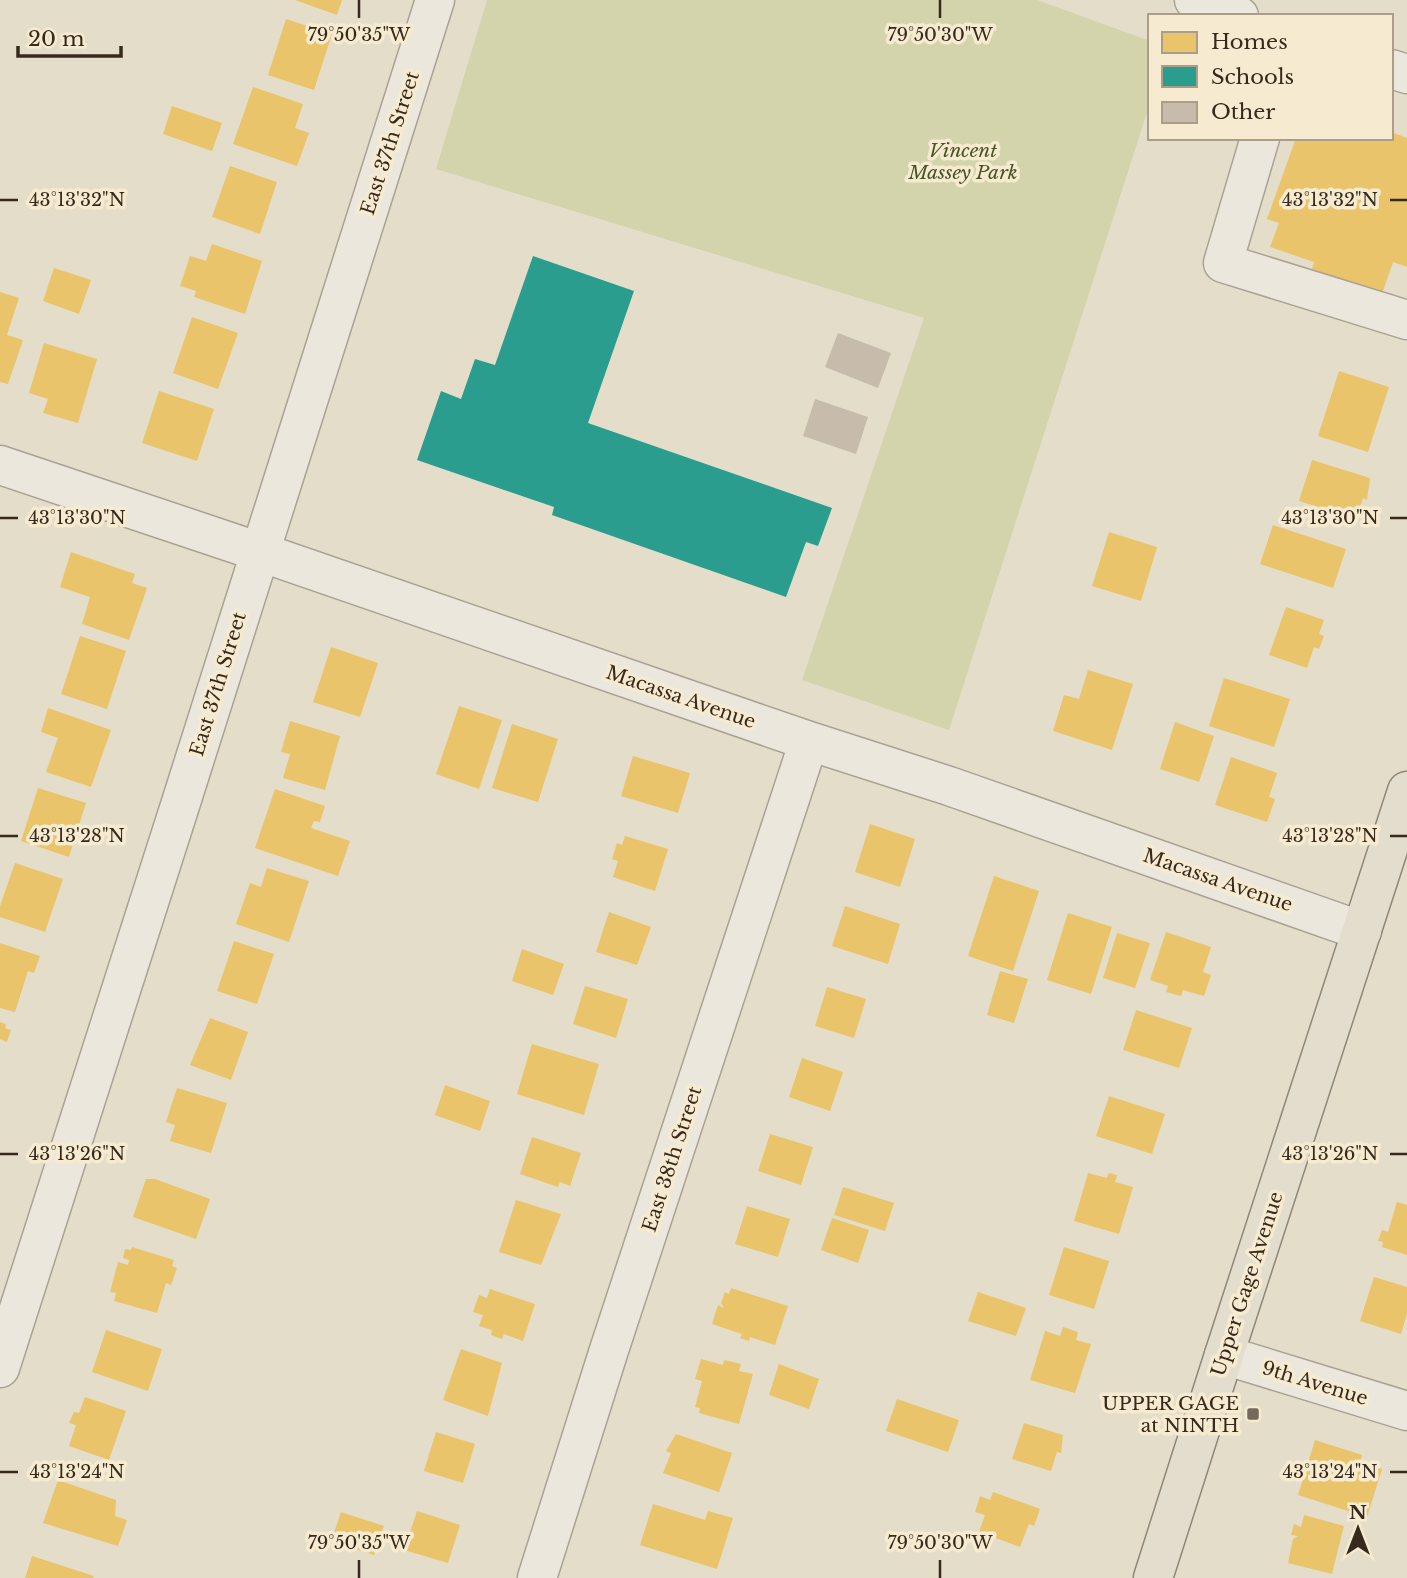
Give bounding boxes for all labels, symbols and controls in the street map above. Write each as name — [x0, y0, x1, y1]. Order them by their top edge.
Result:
scale bar — [18, 14, 121, 58]
legend — [1148, 14, 1393, 140]
text: 79°50'35"W — [308, 24, 411, 46]
text: 79°50'30"W — [887, 24, 993, 46]
text: 20 m — [28, 26, 85, 52]
text: Homes — [1211, 29, 1288, 55]
text: Schools — [1211, 64, 1294, 90]
street label: East 37th Street — [356, 67, 424, 218]
text: Other — [1211, 99, 1275, 125]
park label: Vincent Massey Park — [907, 139, 1018, 184]
text: 43°13'32"N — [29, 189, 125, 211]
text: 43°13'32"N — [1282, 189, 1378, 211]
text: 43°13'30"N — [28, 507, 126, 529]
text: 43°13'30"N — [1281, 507, 1379, 529]
street label: East 37th Street — [185, 608, 251, 759]
street label: Macassa Avenue — [603, 661, 759, 733]
text: 43°13'28"N — [29, 825, 125, 847]
text: 43°13'28"N — [1282, 825, 1378, 847]
street label: Macassa Avenue — [1140, 844, 1296, 916]
street label: East 38th Street — [638, 1083, 707, 1235]
text: 43°13'26"N — [29, 1143, 125, 1165]
text: 43°13'26"N — [1282, 1143, 1378, 1165]
street label: Upper Gage Avenue — [1206, 1189, 1288, 1379]
street label: 9th Avenue — [1259, 1356, 1371, 1410]
place label: UPPER GAGE at NINTH — [1102, 1392, 1239, 1437]
marker: UPPER GAGE at NINTH — [1245, 1406, 1261, 1422]
text: 43°13'24"N — [30, 1461, 125, 1483]
text: 43°13'24"N — [1283, 1461, 1378, 1483]
north arrow — [1323, 1494, 1393, 1564]
text: N — [1349, 1501, 1367, 1524]
text: 79°50'35"W — [308, 1532, 411, 1554]
text: 79°50'30"W — [887, 1532, 993, 1554]

